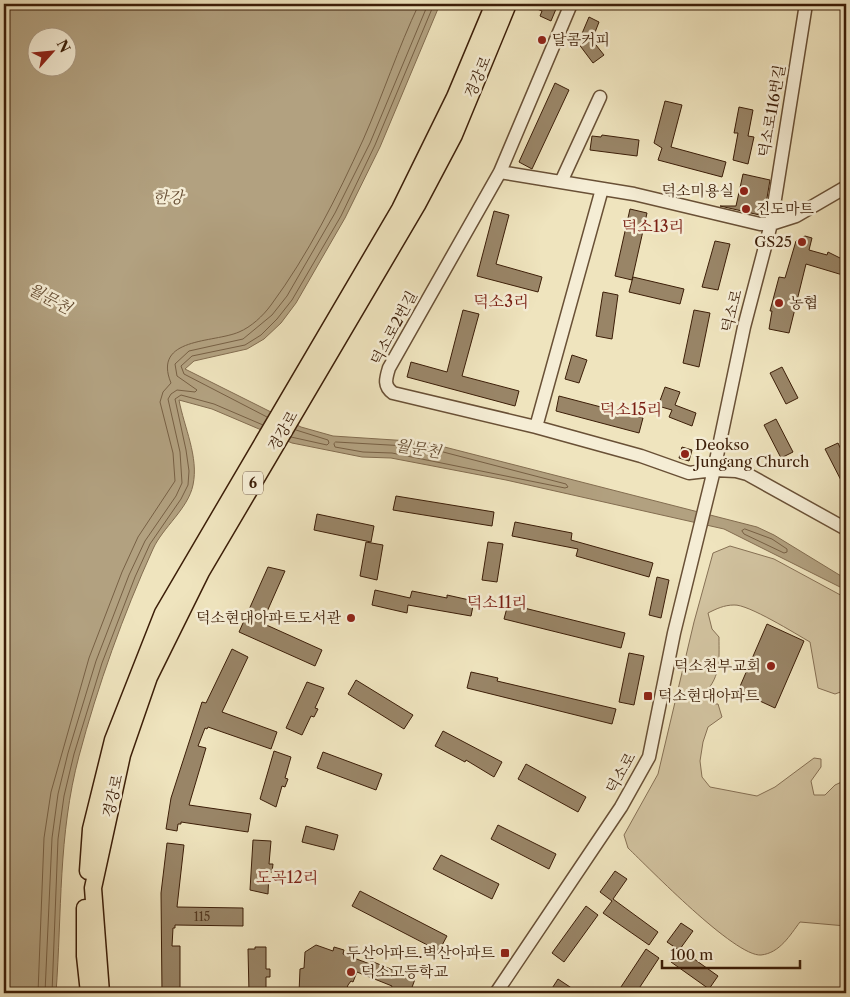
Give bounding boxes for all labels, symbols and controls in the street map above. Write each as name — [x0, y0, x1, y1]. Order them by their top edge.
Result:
north arrow — [28, 28, 78, 78]
place label: 달콤커피 — [552, 30, 610, 49]
marker: 달콤커피 — [536, 34, 548, 46]
text: N — [53, 37, 74, 56]
street label: 경강로 — [460, 53, 495, 101]
street label: 덕소로116번길 — [754, 63, 789, 159]
place label: 덕소미용실 — [662, 181, 734, 200]
marker: 덕소미용실 — [738, 185, 750, 197]
water label: 한강 — [153, 187, 186, 207]
place label: 진도마트 — [756, 199, 814, 218]
marker: 진도마트 — [740, 203, 752, 215]
district label: 덕소13리 — [622, 216, 684, 236]
place label: GS25 — [754, 232, 792, 251]
marker: GS25 — [796, 236, 808, 248]
water label: 월문천 — [25, 278, 77, 318]
street label: 덕소로 — [717, 287, 746, 334]
street label: 덕소로2번길 — [366, 288, 421, 368]
district label: 덕소3리 — [473, 291, 529, 311]
place label: 농협 — [789, 293, 818, 312]
marker: 농협 — [773, 297, 785, 309]
district label: 덕소15리 — [600, 399, 662, 419]
street label: 경강로 — [263, 407, 302, 454]
water label: 월문천 — [394, 434, 444, 462]
place label: Deokso Jungang Church — [693, 435, 810, 471]
marker: Deokso Jungang Church — [679, 448, 691, 460]
road number: 6 — [243, 472, 263, 494]
district label: 덕소11리 — [467, 592, 527, 612]
place label: 덕소현대아파트도서관 — [196, 608, 342, 627]
marker: 덕소현대아파트도서관 — [345, 612, 357, 624]
place label: 덕소천부교회 — [674, 656, 761, 675]
marker: 덕소천부교회 — [765, 660, 777, 672]
place label: 덕소현대아파트 — [658, 686, 760, 705]
marker: 덕소현대아파트 — [642, 690, 654, 702]
street label: 덕소로 — [602, 749, 640, 796]
street label: 경강로 — [98, 772, 127, 819]
district label: 도곡12리 — [256, 867, 318, 887]
house number: 115 — [194, 909, 210, 924]
scale bar — [662, 937, 800, 969]
place label: 두산아파트.벽산아파트 — [346, 943, 496, 962]
text: 100 m — [670, 945, 713, 964]
marker: 두산아파트.벽산아파트 — [499, 947, 511, 959]
place label: 덕소고등학교 — [361, 962, 448, 981]
marker: 덕소고등학교 — [345, 966, 357, 978]

